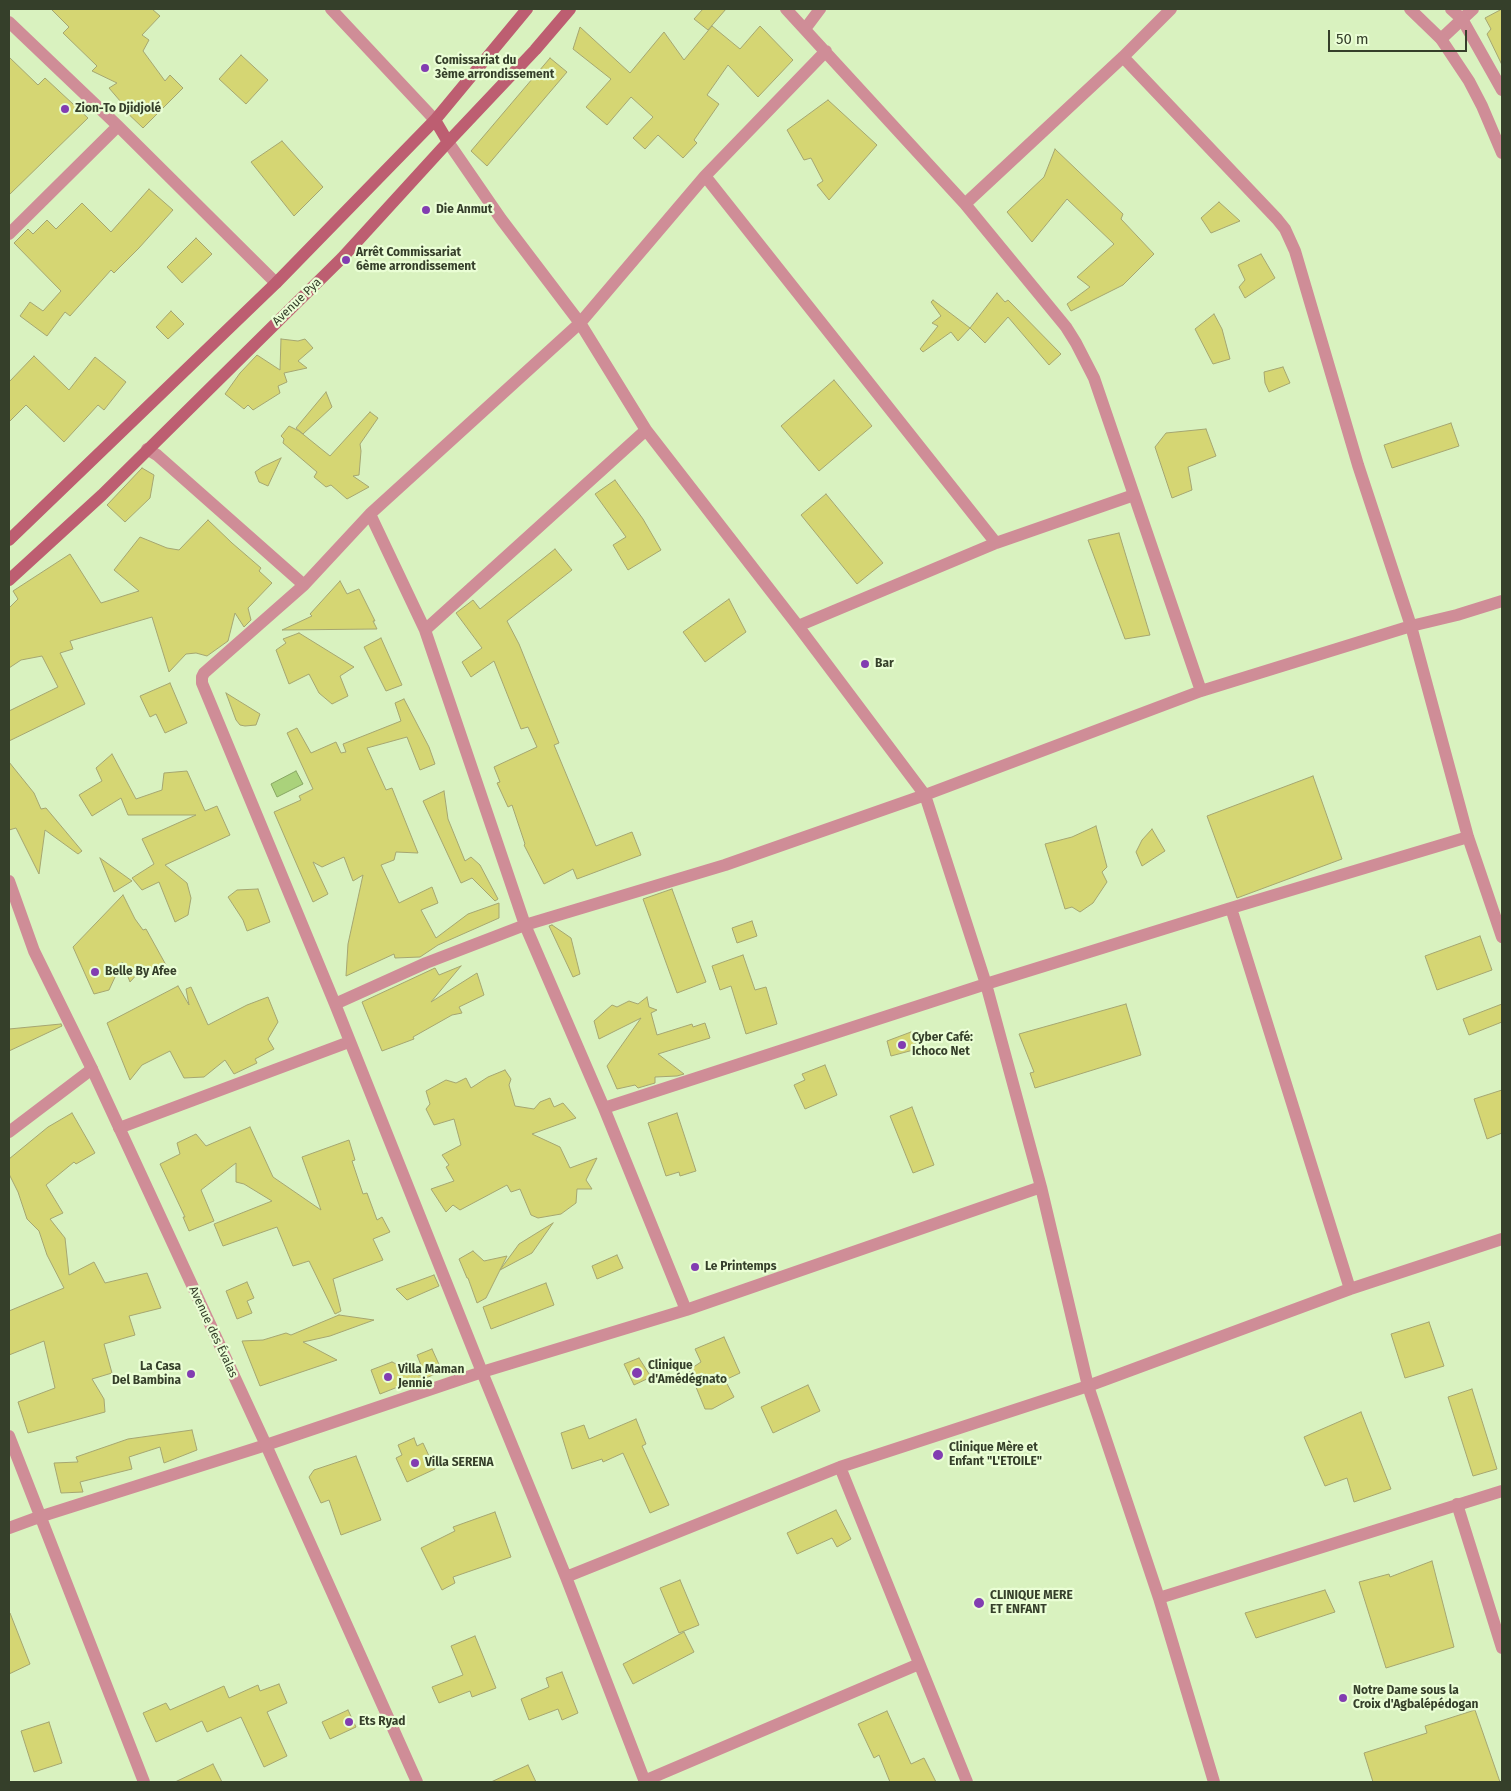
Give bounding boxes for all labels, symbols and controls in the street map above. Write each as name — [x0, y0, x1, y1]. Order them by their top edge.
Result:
scale bar — [1331, 20, 1470, 52]
text: 50 m — [1336, 30, 1369, 48]
place label: Comissariat du 3ème arrondissement — [435, 54, 554, 82]
marker: Comissariat du 3ème arrondissement — [419, 62, 431, 74]
place label: Zion-To Djidjolé — [75, 102, 161, 116]
marker: Zion-To Djidjolé — [59, 103, 71, 115]
place label: Die Anmut — [436, 203, 492, 217]
marker: Die Anmut — [420, 204, 432, 216]
place label: Arrêt Commissariat 6ème arrondissement — [356, 246, 476, 274]
marker: Arrêt Commissariat 6ème arrondissement — [340, 254, 352, 266]
street label: Avenue Pya — [270, 275, 324, 329]
place label: Bar — [875, 657, 894, 671]
marker: Bar — [859, 658, 871, 670]
place label: Belle By Afee — [105, 965, 177, 979]
marker: Belle By Afee — [89, 966, 101, 978]
place label: Cyber Café: Ichoco Net — [912, 1031, 973, 1059]
marker: Cyber Café: Ichoco Net — [896, 1039, 908, 1051]
place label: Le Printemps — [705, 1260, 777, 1274]
marker: Le Printemps — [689, 1261, 701, 1273]
street label: Avenue des Évalas — [185, 1284, 241, 1380]
place label: Clinique d'Amédégnato — [648, 1359, 727, 1387]
place label: La Casa Del Bambina — [112, 1360, 181, 1388]
place label: Villa Maman Jennie — [398, 1363, 464, 1391]
marker: Clinique d'Amédégnato — [630, 1366, 644, 1380]
marker: La Casa Del Bambina — [185, 1368, 197, 1380]
marker: Villa Maman Jennie — [382, 1371, 394, 1383]
place label: Clinique Mère et Enfant "L'ETOILE" — [949, 1441, 1042, 1469]
marker: Clinique Mère et Enfant "L'ETOILE" — [931, 1448, 945, 1462]
place label: Villa SERENA — [425, 1456, 494, 1470]
marker: Villa SERENA — [409, 1457, 421, 1469]
place label: CLINIQUE MERE ET ENFANT — [990, 1589, 1073, 1617]
marker: CLINIQUE MERE ET ENFANT — [972, 1596, 986, 1610]
place label: Notre Dame sous la Croix d'Agbalépédogan — [1353, 1684, 1478, 1712]
marker: Notre Dame sous la Croix d'Agbalépédogan — [1337, 1692, 1349, 1704]
place label: Ets Ryad — [359, 1715, 405, 1729]
marker: Ets Ryad — [343, 1716, 355, 1728]

